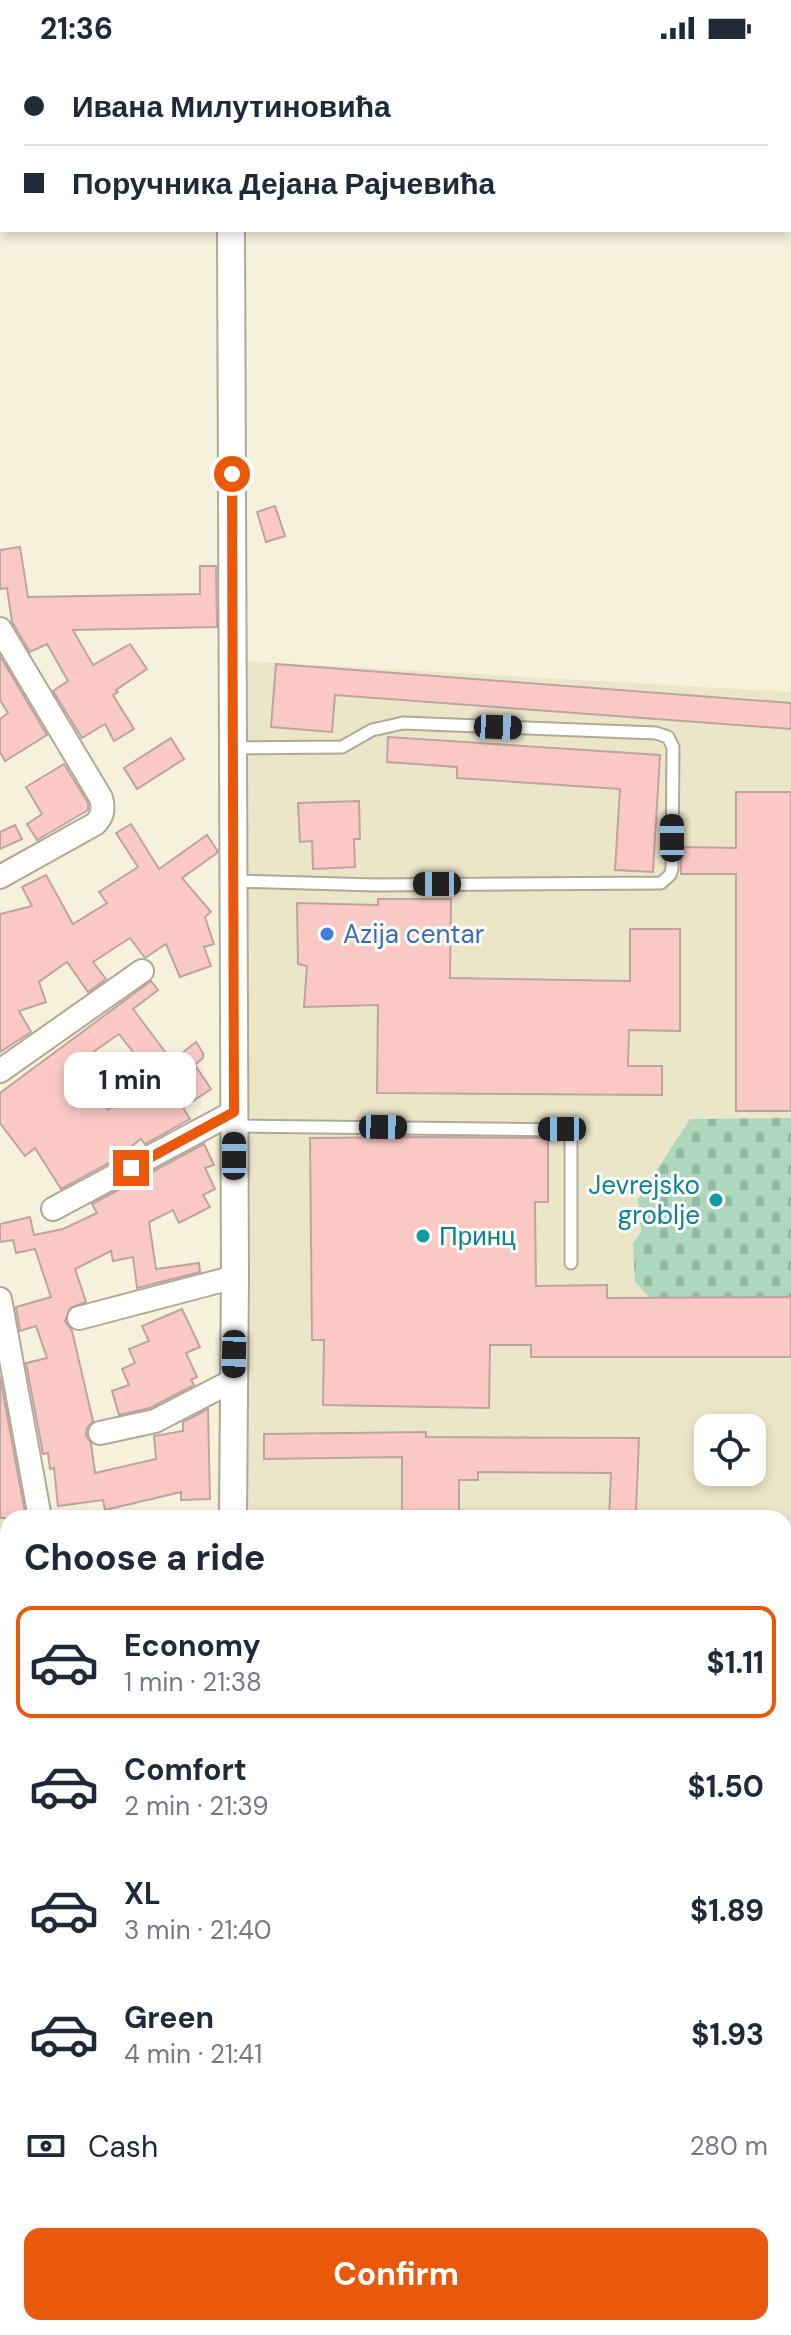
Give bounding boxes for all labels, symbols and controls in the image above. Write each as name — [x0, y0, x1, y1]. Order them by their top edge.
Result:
text: 21:36 — [40, 9, 113, 48]
text: Ивана Милутиновића — [72, 87, 391, 126]
text: Поручника Дејана Рајчевића — [72, 164, 495, 203]
route start — [214, 456, 250, 492]
car — [474, 714, 522, 740]
car — [660, 814, 684, 862]
car — [413, 872, 461, 896]
place label: Azija centar — [343, 917, 484, 951]
marker: Azija centar — [318, 925, 336, 943]
callout: 1 min — [65, 1052, 197, 1108]
text: 1 min — [98, 1063, 162, 1097]
car — [359, 1115, 407, 1139]
car — [538, 1117, 586, 1141]
car — [222, 1132, 246, 1180]
route end — [113, 1150, 149, 1186]
place label: Jevrejsko groblje — [588, 1168, 700, 1232]
marker: Jevrejsko groblje — [707, 1191, 725, 1209]
place label: Принц — [439, 1219, 516, 1253]
marker: Принц — [414, 1227, 432, 1245]
car — [222, 1330, 246, 1378]
map controls — [694, 1414, 766, 1486]
button: locate — [694, 1414, 766, 1486]
text: Choose a ride — [24, 1534, 265, 1581]
icon: car — [28, 1626, 100, 1698]
text: Economy — [124, 1626, 261, 1665]
text: $1.11 — [707, 1643, 764, 1682]
text: 1 min · 21:38 — [124, 1665, 262, 1699]
icon: car — [28, 1750, 100, 1822]
text: Comfort — [124, 1750, 247, 1789]
text: $1.50 — [688, 1767, 764, 1806]
text: 2 min · 21:39 — [124, 1789, 268, 1823]
icon: car — [28, 1874, 100, 1946]
text: XL — [124, 1874, 161, 1913]
text: $1.89 — [690, 1891, 764, 1930]
text: 3 min · 21:40 — [124, 1913, 272, 1947]
icon: car — [28, 1998, 100, 2070]
text: Green — [124, 1998, 214, 2037]
text: $1.93 — [691, 2015, 764, 2054]
text: 4 min · 21:41 — [124, 2037, 262, 2071]
icon: cash — [24, 2124, 68, 2168]
text: Cash — [88, 2127, 158, 2166]
text: 280 m — [690, 2129, 768, 2163]
button: Confirm — [24, 2228, 768, 2320]

